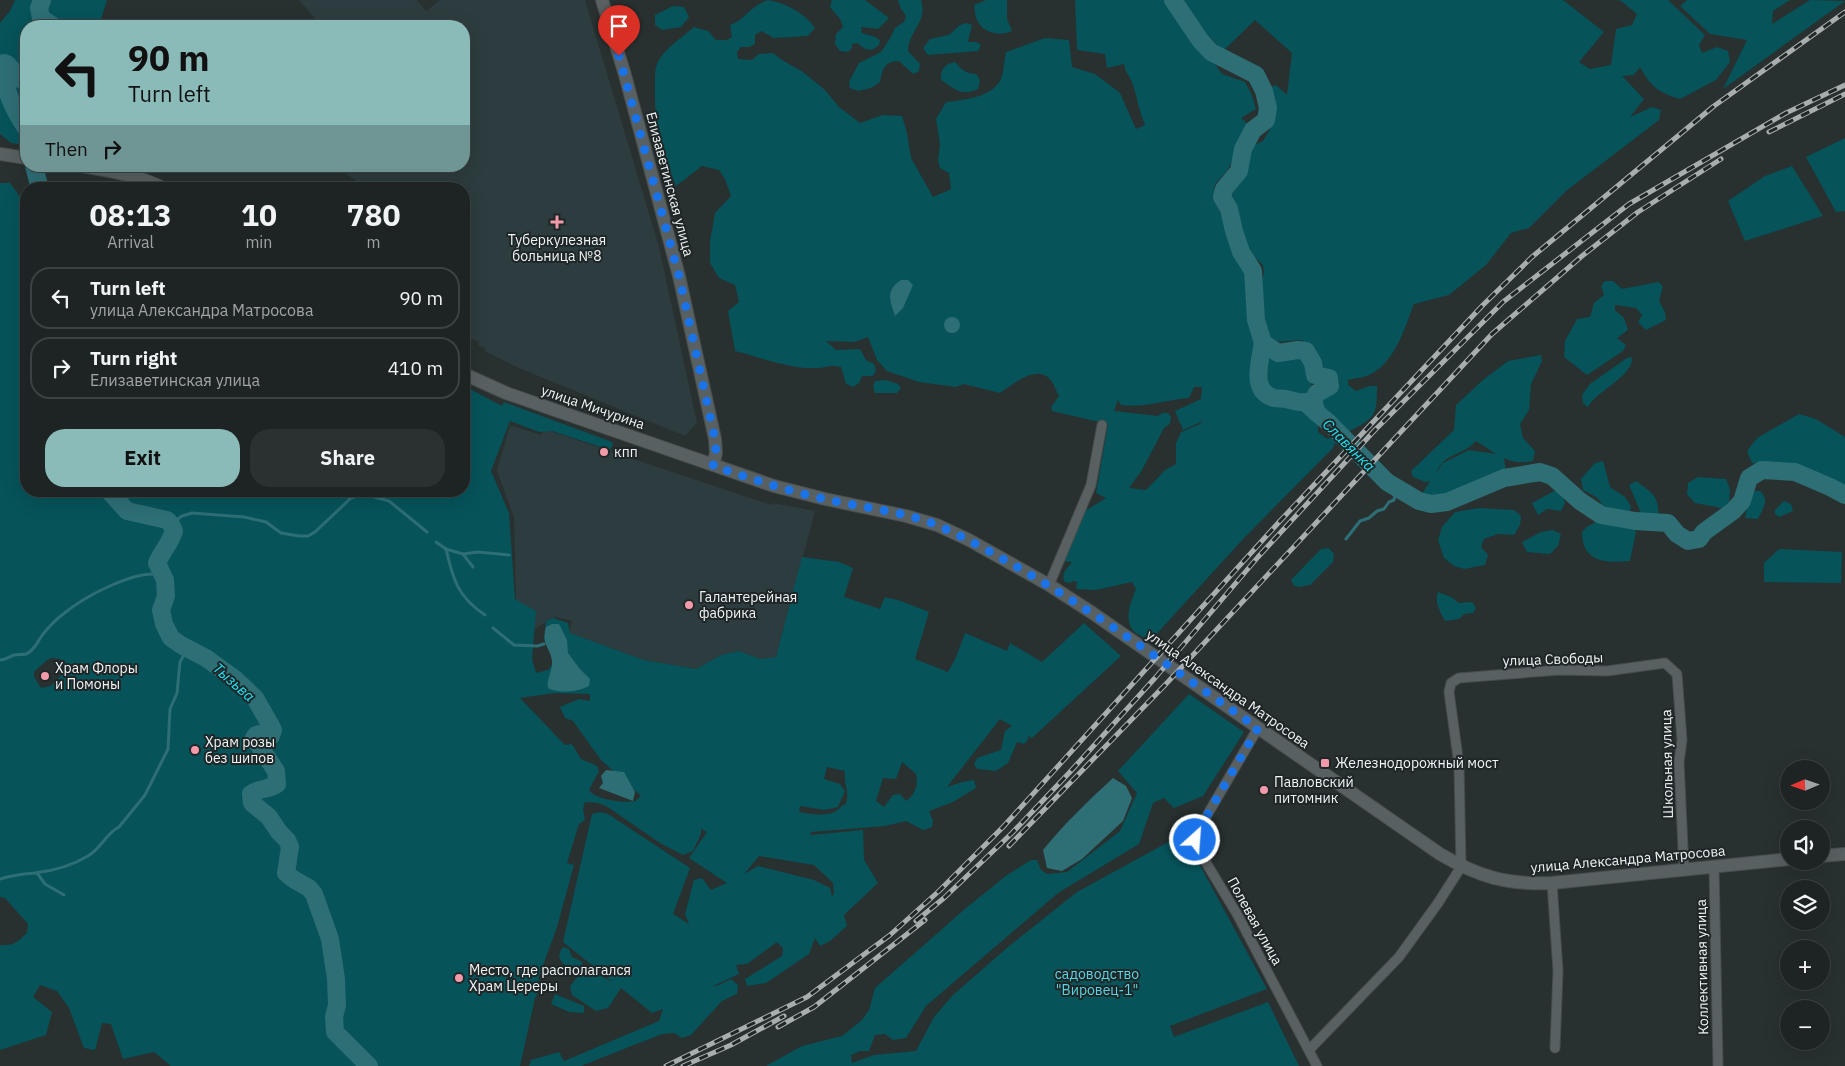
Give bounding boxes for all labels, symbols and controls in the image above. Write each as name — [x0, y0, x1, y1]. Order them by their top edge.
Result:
pin — [598, 5, 640, 56]
icon: arrive — [605, 12, 633, 40]
text: 90 m — [128, 35, 210, 81]
icon: left — [45, 40, 110, 105]
text: Turn left — [128, 79, 211, 108]
street label: Елизаветинская улица — [642, 110, 698, 259]
icon: right — [98, 135, 126, 163]
text: Then — [45, 137, 88, 161]
text: 08:13 — [90, 195, 171, 234]
text: 10 — [241, 195, 277, 234]
text: 780 — [346, 195, 400, 234]
marker: Туберкулезная больница №8 — [550, 215, 564, 229]
place label: Туберкулезная больница №8 — [508, 231, 606, 265]
text: Arrival — [107, 232, 154, 252]
text: min — [245, 232, 272, 252]
text: m — [366, 232, 380, 252]
text: Turn left — [90, 276, 166, 300]
icon: left — [47, 284, 75, 312]
text: 90 m — [399, 286, 443, 310]
text: улица Александра Матросова — [90, 300, 313, 320]
text: Turn right — [90, 346, 177, 370]
icon: right — [47, 354, 75, 382]
text: 410 m — [388, 356, 443, 380]
text: Елизаветинская улица — [90, 370, 260, 390]
street label: улица Мичурина — [539, 381, 648, 433]
water label: Славянка — [1319, 415, 1379, 475]
button: Exit — [45, 429, 240, 487]
button: Share — [250, 429, 445, 487]
place label: кпп — [614, 443, 638, 461]
marker: кпп — [598, 446, 610, 458]
place label: Галантерейная фабрика — [699, 588, 797, 622]
marker: Галантерейная фабрика — [683, 599, 695, 611]
street label: улица Александра Матросова — [1143, 626, 1314, 753]
street label: улица Свободы — [1502, 648, 1604, 670]
place label: Храм Флоры и Помоны — [55, 659, 138, 693]
water label: Тызьва — [209, 659, 259, 706]
marker: Храм Флоры и Помоны — [39, 670, 51, 682]
street label: Школьная улица — [1657, 709, 1677, 819]
place label: Храм розы без шипов — [205, 733, 275, 767]
marker: Храм розы без шипов — [189, 744, 201, 756]
place label: Железнодорожный мост — [1335, 754, 1499, 772]
marker: Железнодорожный мост — [1319, 757, 1331, 769]
north arrow — [1780, 760, 1830, 810]
map controls — [1780, 760, 1830, 1050]
place label: Павловский питомник — [1274, 773, 1354, 807]
marker: Павловский питомник — [1258, 784, 1270, 796]
position arrow — [1168, 813, 1220, 865]
button: sound — [1780, 820, 1830, 870]
street label: улица Александра Матросова — [1530, 841, 1727, 876]
street label: Полевая улица — [1223, 874, 1287, 969]
button: layers — [1780, 880, 1830, 930]
street label: Коллективная улица — [1692, 898, 1712, 1035]
button: + — [1780, 940, 1830, 990]
place label: Место, где располагался Храм Цереры — [469, 961, 631, 995]
park label: садоводство "Вировец-1" — [1055, 965, 1139, 999]
marker: Место, где располагался Храм Цереры — [453, 972, 465, 984]
button: − — [1780, 1000, 1830, 1050]

